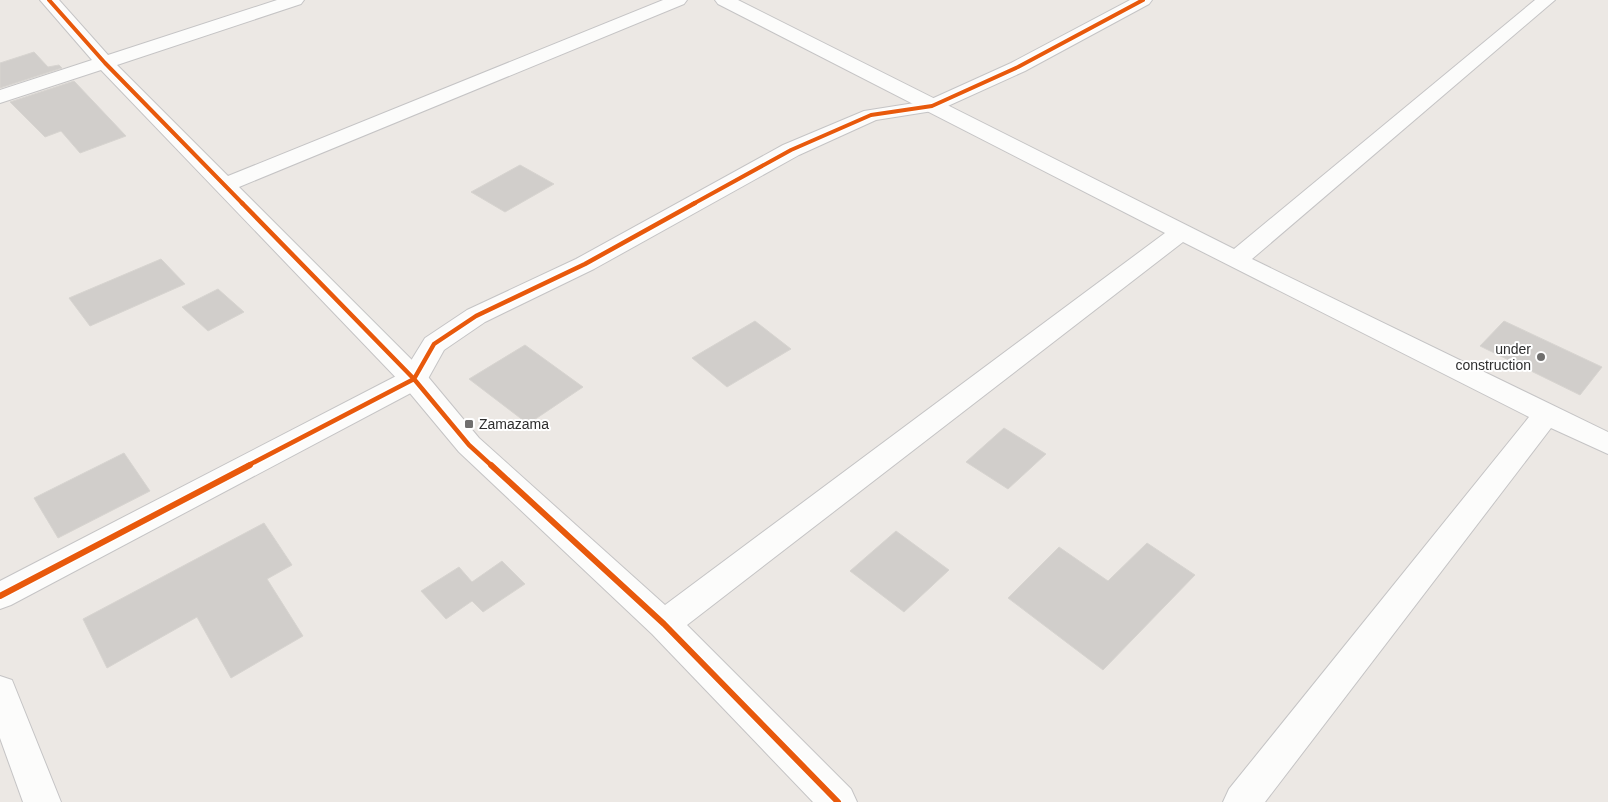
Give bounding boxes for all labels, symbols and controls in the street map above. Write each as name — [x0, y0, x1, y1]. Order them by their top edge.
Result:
place label: under construction — [1456, 341, 1531, 373]
marker: under construction — [1535, 351, 1547, 363]
place label: Zamazama — [479, 416, 549, 432]
marker: Zamazama — [463, 418, 475, 430]

